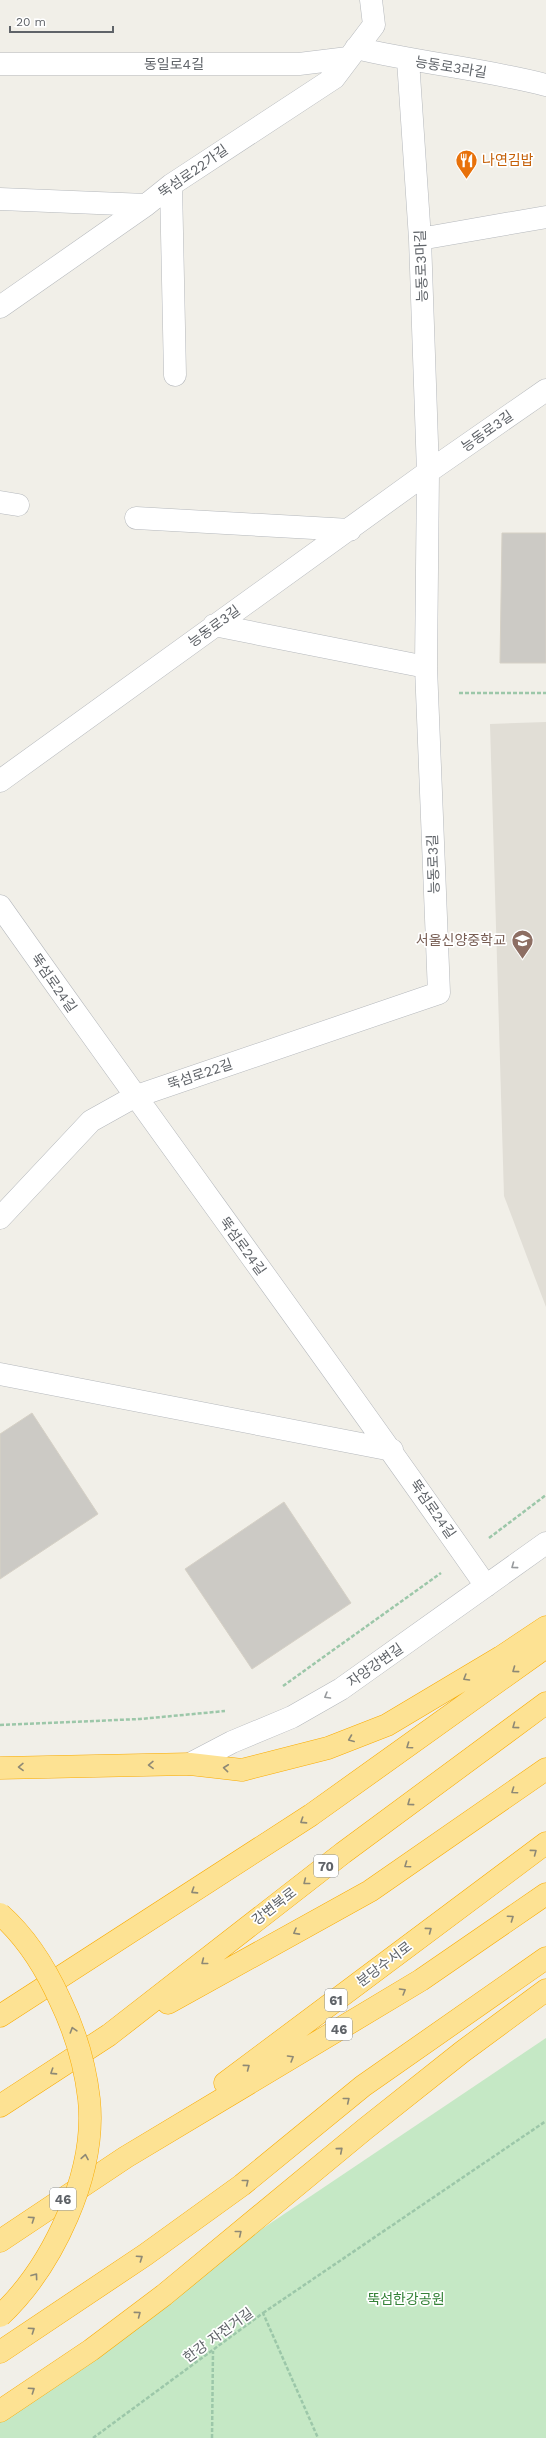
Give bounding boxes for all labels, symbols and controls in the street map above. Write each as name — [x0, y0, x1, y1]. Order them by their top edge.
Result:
scale bar — [10, 8, 113, 34]
text: 20 m — [16, 15, 46, 29]
street label: 능동로3라길 — [414, 53, 488, 81]
street label: 동일로4길 — [144, 56, 204, 72]
street label: 뚝섬로22가길 — [155, 141, 231, 201]
restaurant icon: 나연김밥 — [454, 147, 480, 180]
place label: 나연김밥 — [482, 152, 534, 168]
street label: 능동로3마길 — [412, 229, 430, 303]
street label: 능동로3길 — [458, 407, 516, 455]
street label: 능동로3길 — [185, 602, 243, 650]
street label: 능동로3길 — [424, 834, 442, 894]
school or university icon: 서울신양중학교 — [509, 927, 535, 960]
place label: 서울신양중학교 — [416, 932, 506, 948]
street label: 뚝섬로24길 — [28, 951, 80, 1015]
street label: 뚝섬로22길 — [165, 1055, 235, 1093]
street label: 뚝섬로24길 — [217, 1214, 269, 1278]
street label: 뚝섬로24길 — [407, 1477, 459, 1541]
one-way arrow — [512, 1561, 519, 1568]
street label: 자양강변길 — [344, 1640, 406, 1690]
one-way arrow — [512, 1665, 519, 1672]
one-way arrow — [463, 1674, 470, 1681]
one-way arrow — [324, 1692, 331, 1699]
one-way arrow — [512, 1721, 519, 1728]
one-way arrow — [348, 1734, 356, 1742]
one-way arrow — [406, 1741, 413, 1749]
one-way arrow — [148, 1761, 154, 1769]
one-way arrow — [18, 1763, 24, 1771]
one-way arrow — [223, 1764, 229, 1773]
one-way arrow — [511, 1786, 518, 1794]
one-way arrow — [407, 1799, 414, 1806]
one-way arrow — [300, 1816, 307, 1823]
one-way arrow — [529, 1850, 536, 1857]
road number: 70 — [314, 1855, 338, 1877]
one-way arrow — [405, 1860, 412, 1867]
one-way arrow — [304, 1877, 311, 1884]
street label: 강변북로 — [249, 1884, 299, 1928]
one-way arrow — [191, 1886, 198, 1893]
one-way arrow — [506, 1916, 513, 1923]
one-way arrow — [293, 1927, 300, 1935]
one-way arrow — [425, 1928, 432, 1935]
street label: 분당수서로 — [353, 1938, 415, 1990]
one-way arrow — [201, 1957, 208, 1964]
one-way arrow — [399, 1988, 406, 1995]
road number: 61 — [325, 1989, 347, 2011]
road number: 46 — [326, 2018, 352, 2040]
one-way arrow — [69, 2026, 78, 2033]
one-way arrow — [287, 2055, 294, 2062]
one-way arrow — [242, 2064, 249, 2071]
one-way arrow — [50, 2067, 57, 2074]
one-way arrow — [342, 2097, 349, 2104]
one-way arrow — [335, 2147, 342, 2154]
one-way arrow — [80, 2154, 88, 2160]
one-way arrow — [241, 2179, 248, 2186]
road number: 46 — [50, 2188, 76, 2210]
one-way arrow — [28, 2217, 35, 2224]
one-way arrow — [235, 2230, 242, 2237]
one-way arrow — [136, 2256, 143, 2263]
one-way arrow — [30, 2273, 37, 2280]
park label: 뚝섬한강공원 — [367, 2291, 445, 2307]
street label: 한강 자전거길 — [180, 2304, 256, 2366]
one-way arrow — [134, 2312, 141, 2319]
one-way arrow — [28, 2328, 35, 2335]
one-way arrow — [28, 2388, 35, 2395]

